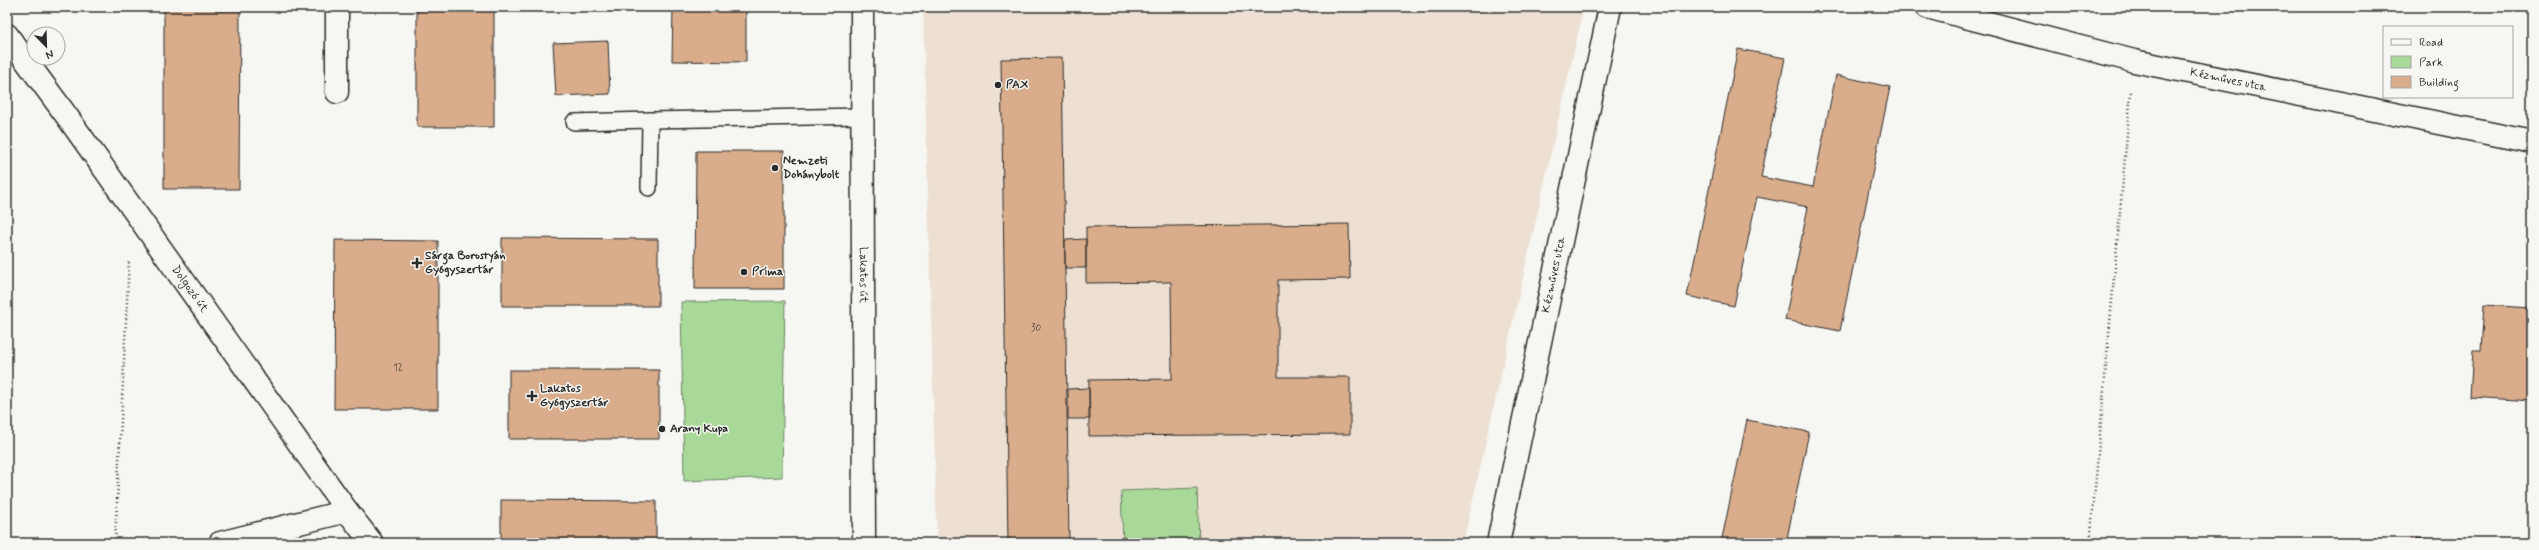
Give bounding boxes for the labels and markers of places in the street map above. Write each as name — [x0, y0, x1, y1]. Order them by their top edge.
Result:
place label: PAX — [1006, 77, 1029, 93]
marker: PAX — [993, 80, 1003, 90]
place label: Nemzeti Dohánybolt — [783, 153, 840, 183]
marker: Nemzeti Dohánybolt — [770, 163, 780, 173]
place label: Sárga Borostyán Gyógyszertár — [425, 248, 506, 278]
marker: Sárga Borostyán Gyógyszertár — [412, 258, 422, 268]
place label: Príma — [752, 264, 783, 280]
marker: Príma — [739, 267, 749, 277]
place label: Lakatos Gyógyszertár — [540, 381, 608, 411]
marker: Lakatos Gyógyszertár — [527, 391, 537, 401]
place label: Arany Kupa — [670, 421, 728, 437]
marker: Arany Kupa — [657, 424, 667, 434]

